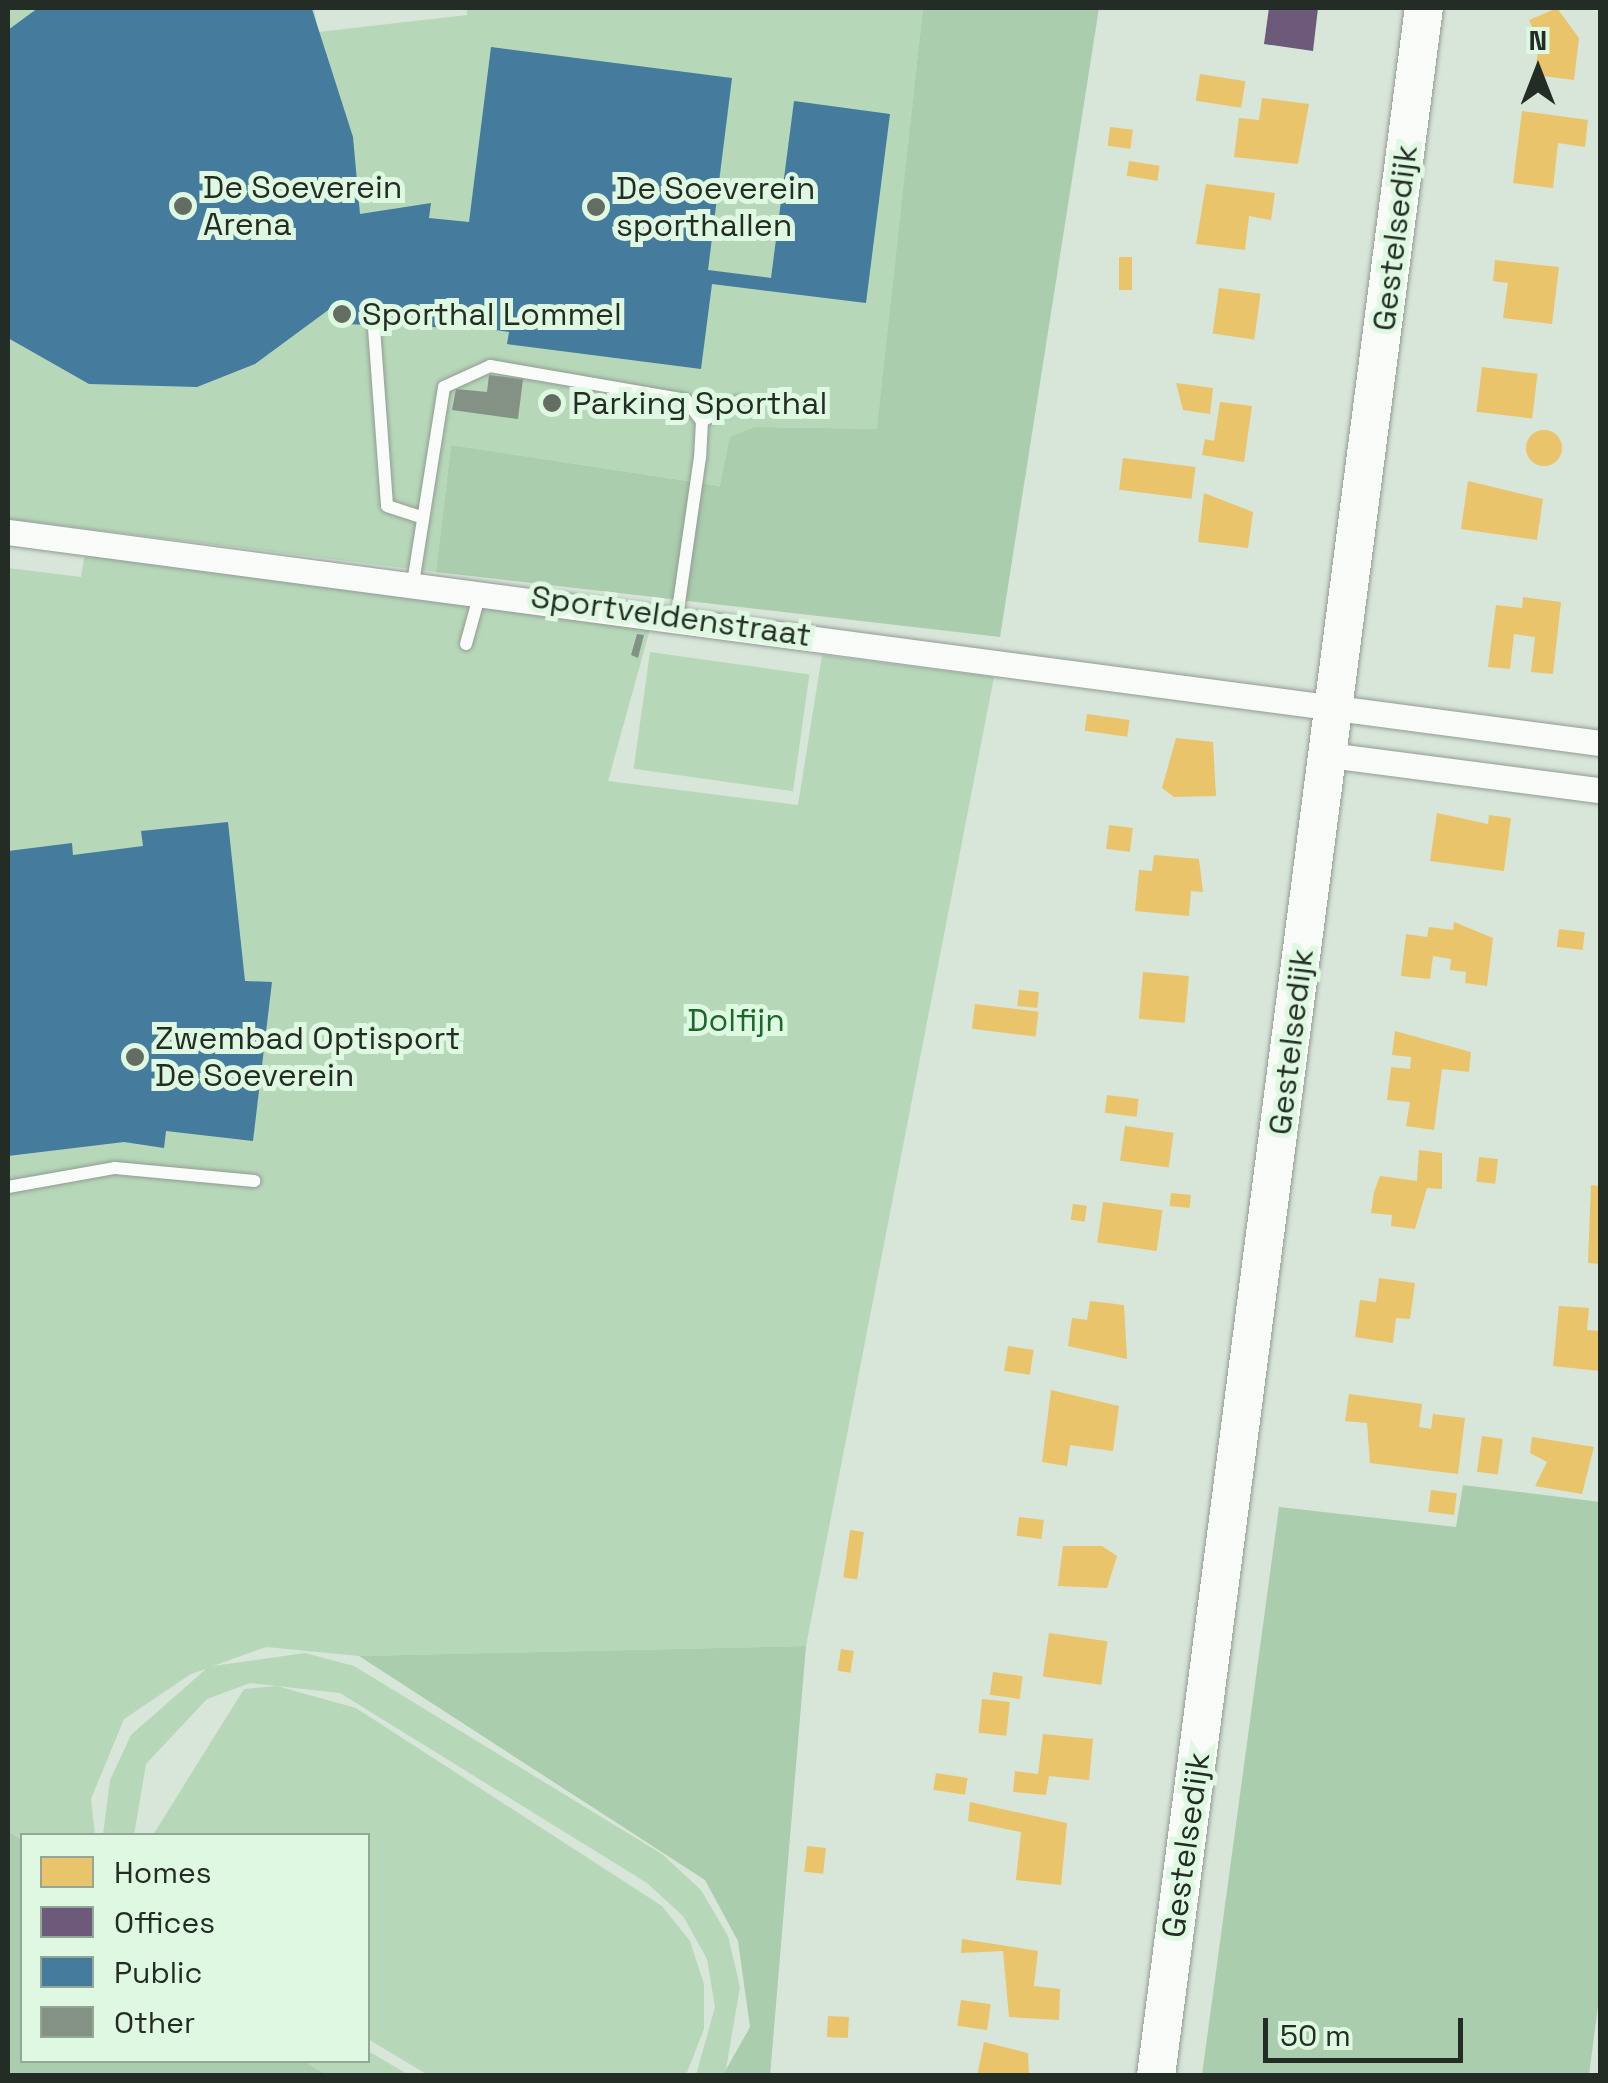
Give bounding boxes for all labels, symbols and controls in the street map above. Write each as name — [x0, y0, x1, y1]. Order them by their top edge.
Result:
north arrow — [1488, 20, 1588, 120]
text: N — [1529, 22, 1547, 58]
street label: Gestelsedijk — [1365, 143, 1425, 333]
place label: De Soeverein Arena — [203, 169, 402, 244]
place label: De Soeverein sporthallen — [616, 170, 815, 245]
marker: De Soeverein Arena — [172, 195, 194, 217]
marker: De Soeverein sporthallen — [585, 196, 607, 218]
place label: Sporthal Lommel — [362, 295, 622, 333]
marker: Sporthal Lommel — [331, 303, 353, 325]
place label: Parking Sporthal — [572, 384, 827, 422]
marker: Parking Sporthal — [541, 392, 563, 414]
street label: Sportveldenstraat — [528, 577, 814, 655]
street label: Gestelsedijk — [1261, 947, 1321, 1137]
park label: Dolfijn — [687, 1001, 785, 1039]
place label: Zwembad Optisport De Soeverein — [155, 1020, 460, 1095]
marker: Zwembad Optisport De Soeverein — [124, 1046, 146, 1068]
street label: Gestelsedijk — [1154, 1750, 1218, 1940]
legend — [20, 1833, 370, 2063]
text: Homes — [114, 1853, 212, 1892]
text: Offices — [114, 1903, 215, 1942]
text: Public — [114, 1953, 202, 1992]
scale bar — [1268, 1998, 1468, 2060]
text: Other — [114, 2003, 195, 2042]
text: 50 m — [1280, 2016, 1351, 2055]

